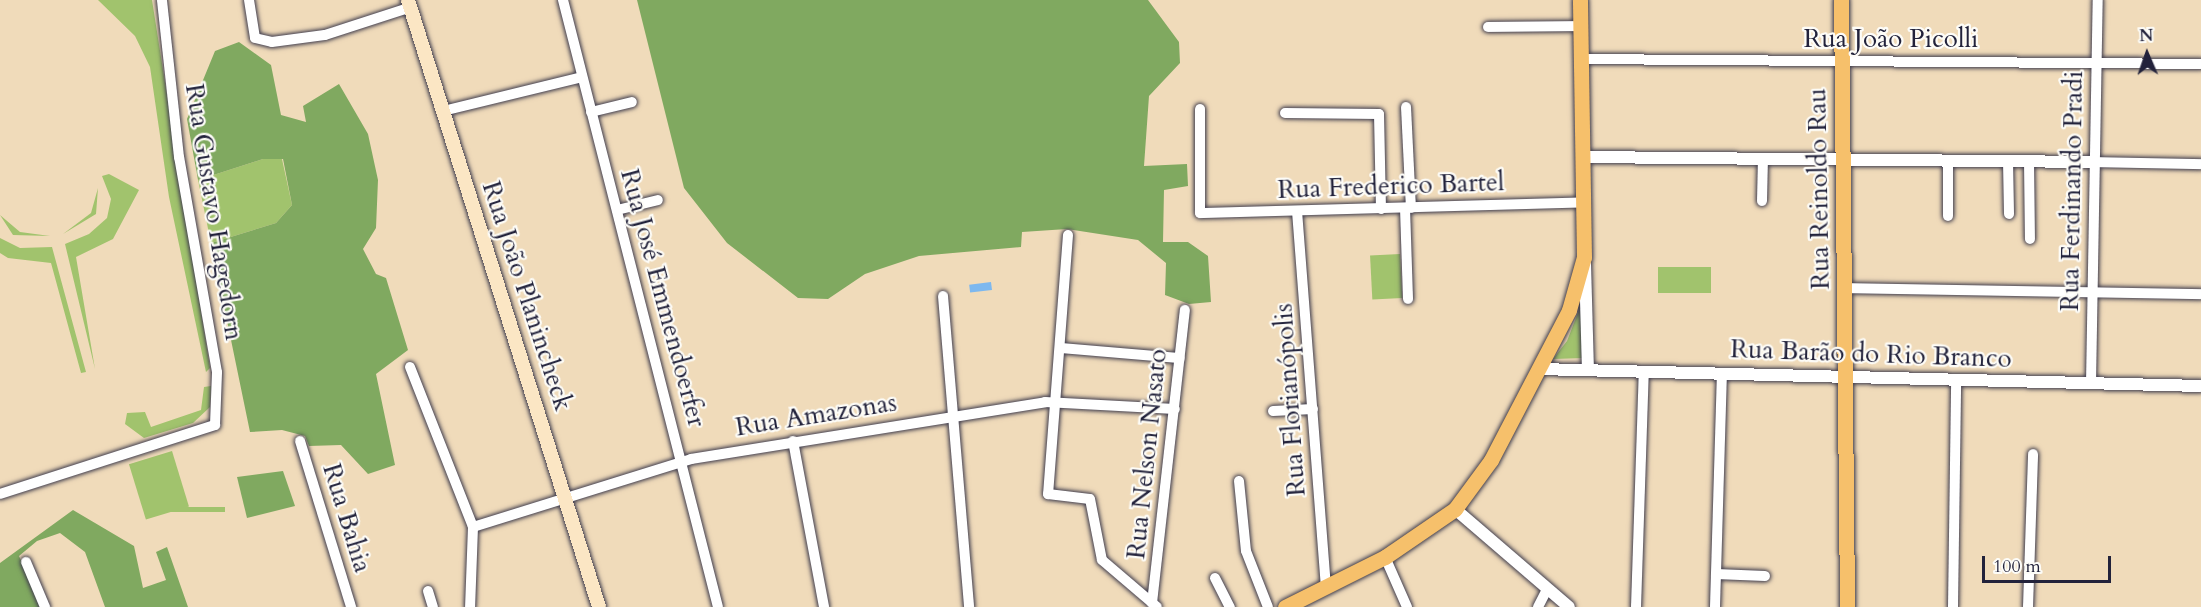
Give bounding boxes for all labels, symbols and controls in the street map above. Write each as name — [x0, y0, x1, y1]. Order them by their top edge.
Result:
street label: Rua João Picolli — [1804, 23, 1978, 55]
north arrow — [2117, 24, 2177, 84]
text: N — [2139, 25, 2154, 47]
street label: Rua Ferdinando Pradi — [2054, 70, 2090, 312]
street label: Rua Gustavo Hagedorn — [178, 82, 250, 342]
street label: Rua Reinoldo Rau — [1802, 88, 1836, 290]
street label: Rua José Emmendoerfer — [614, 166, 712, 430]
street label: Rua Frederico Bartel — [1277, 166, 1505, 206]
street label: Rua João Planincheck — [475, 177, 579, 415]
street label: Rua Florianópolis — [1268, 302, 1312, 498]
street label: Rua Barão do Rio Branco — [1730, 333, 2012, 375]
street label: Rua Nelson Nasato — [1120, 347, 1174, 561]
street label: Rua Amazonas — [733, 387, 899, 443]
street label: Rua Bahia — [316, 460, 378, 576]
scale bar — [1985, 544, 2114, 582]
text: 100 m — [1993, 554, 2041, 579]

